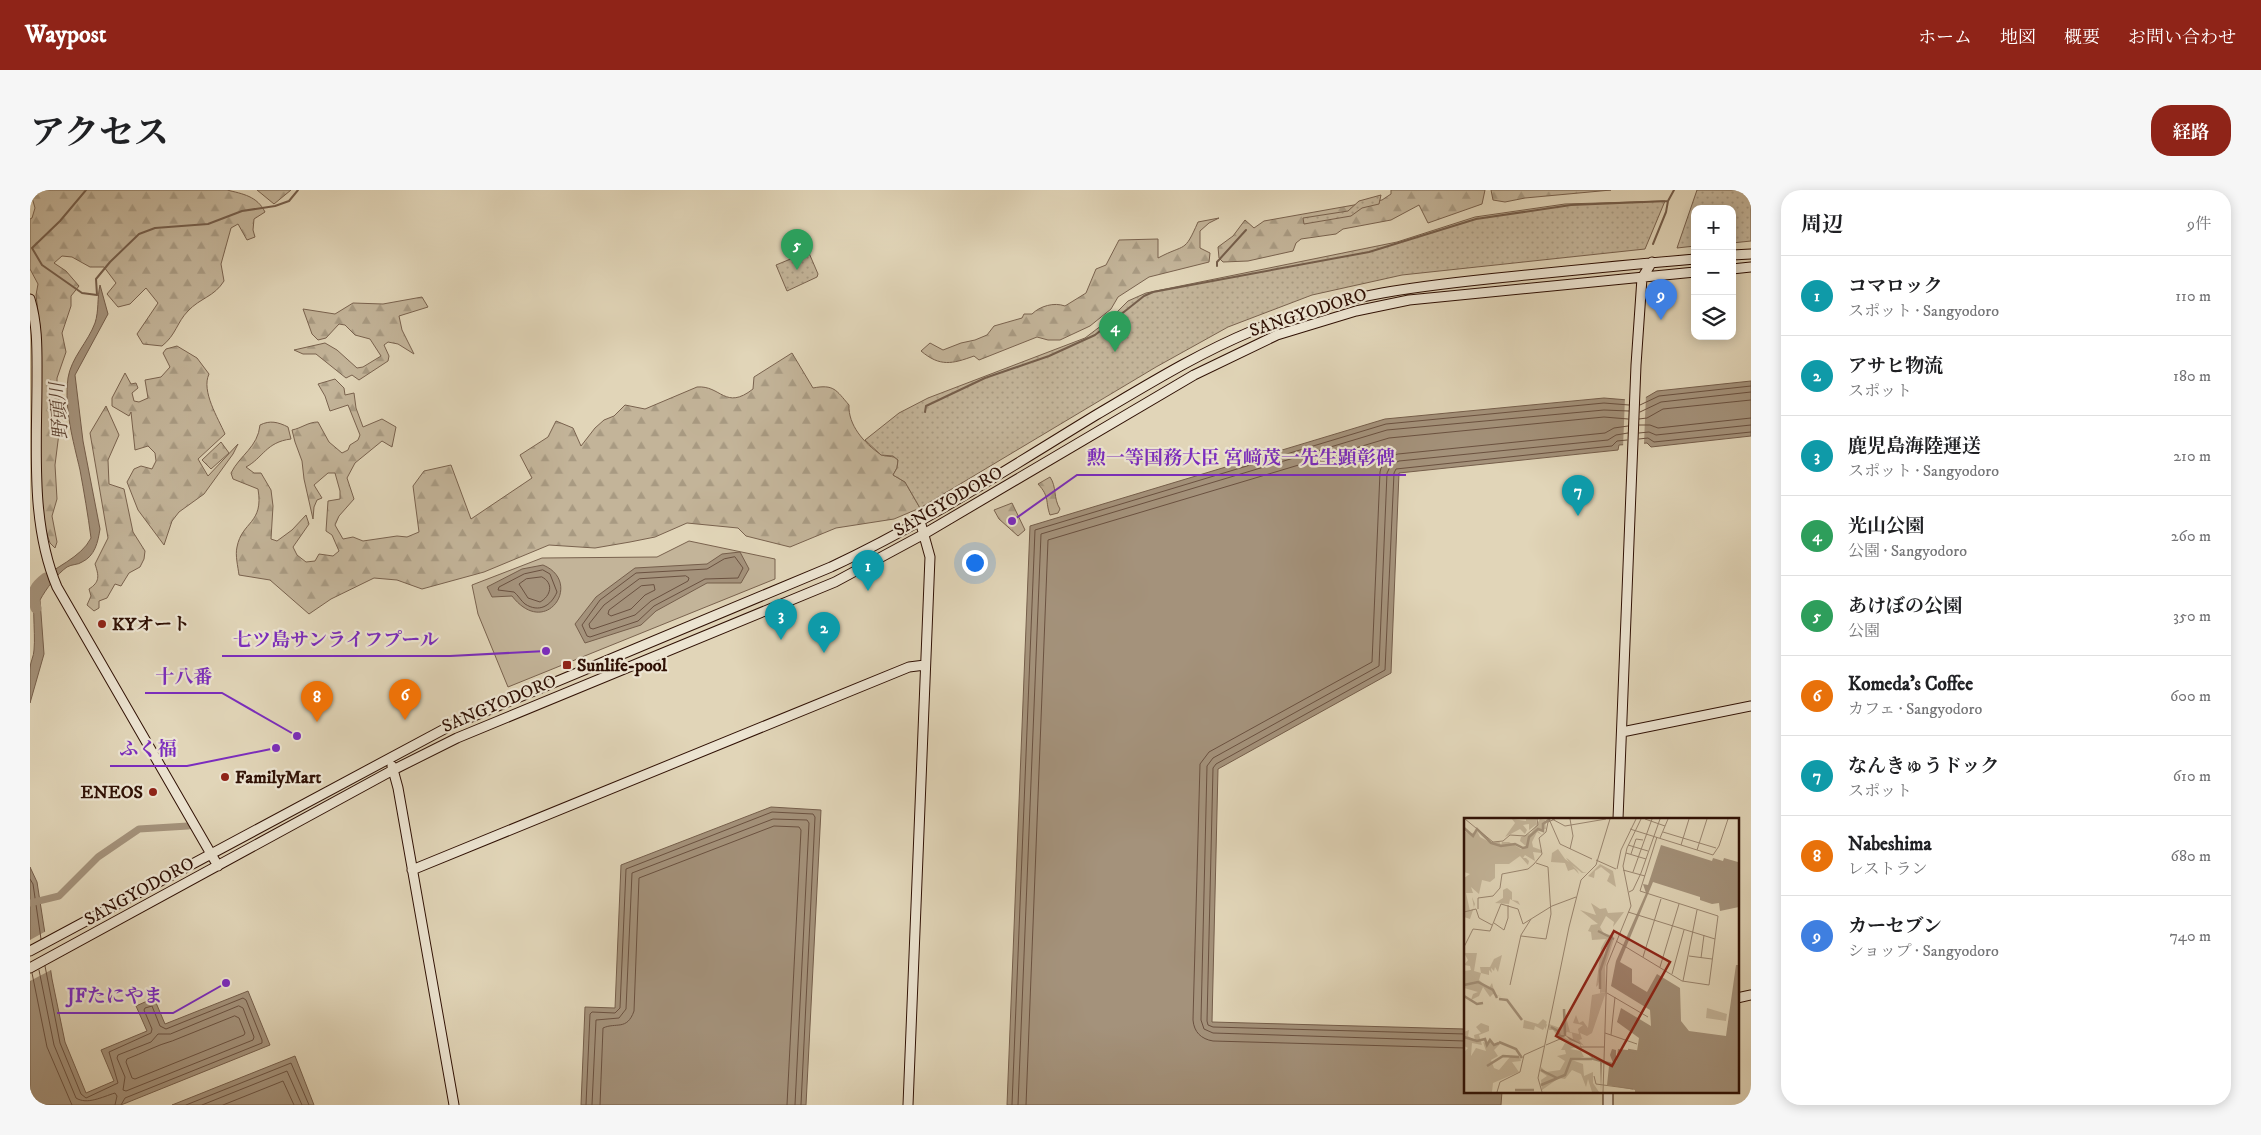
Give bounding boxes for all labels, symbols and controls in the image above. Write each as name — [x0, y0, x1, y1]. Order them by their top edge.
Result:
text: Waypost — [25, 20, 106, 50]
text: ホーム — [1918, 27, 1972, 49]
text: 地図 — [2000, 27, 2036, 49]
text: 概要 — [2064, 27, 2100, 49]
text: お問い合わせ — [2128, 27, 2236, 49]
button: 経路 — [2151, 105, 2231, 156]
text: アクセス — [30, 112, 169, 156]
map controls — [1691, 205, 1736, 340]
button: + — [1691, 205, 1736, 250]
text: 周辺 — [1801, 212, 1843, 238]
text: 9件 — [2187, 214, 2211, 234]
pin: 5 — [781, 229, 813, 270]
button: − — [1691, 250, 1736, 295]
text: コマロック — [1848, 275, 1943, 298]
pin: 9 — [1645, 279, 1677, 320]
street label: SANGYODORO — [1247, 284, 1370, 342]
text: 1 — [1814, 286, 1820, 306]
text: 110 m — [2175, 286, 2211, 306]
button: layers — [1691, 295, 1736, 340]
text: スポット · Sangyodoro — [1848, 301, 1999, 321]
pin: 4 — [1099, 311, 1131, 352]
text: アサヒ物流 — [1848, 355, 1943, 378]
text: 2 — [1813, 366, 1821, 386]
text: 180 m — [2173, 366, 2211, 386]
water label: 野頭川 — [46, 380, 73, 440]
text: スポット — [1848, 381, 1912, 401]
text: 鹿児島海陸運送 — [1848, 435, 1981, 458]
callout: 勲一等国務大臣 宮﨑茂一先生顕彰碑 — [1077, 441, 1406, 475]
text: 3 — [1814, 446, 1820, 466]
text: 210 m — [2173, 446, 2211, 466]
text: 勲一等国務大臣 宮﨑茂一先生顕彰碑 — [1087, 447, 1395, 470]
text: スポット · Sangyodoro — [1848, 461, 1999, 481]
street label: SANGYODORO — [890, 462, 1007, 542]
pin: 7 — [1562, 475, 1594, 516]
text: 光山公園 — [1848, 515, 1924, 538]
text: 4 — [1812, 526, 1822, 546]
text: 260 m — [2171, 526, 2211, 546]
text: 公園 · Sangyodoro — [1848, 541, 1967, 561]
pin: 1 — [852, 550, 884, 591]
your location — [962, 550, 988, 576]
text: あけぼの公園 — [1848, 595, 1962, 618]
pin: 3 — [765, 599, 797, 640]
text: 5 — [1813, 606, 1821, 626]
text: 350 m — [2173, 606, 2211, 626]
pin: 2 — [808, 612, 840, 653]
place label: KYオート — [112, 614, 190, 636]
marker: KYオート — [96, 618, 108, 630]
text: 公園 — [1848, 621, 1880, 641]
callout: 七ツ島サンライフプール — [222, 622, 450, 656]
text: 七ツ島サンライフプール — [233, 629, 439, 652]
place label: Sunlife-pool — [577, 655, 667, 677]
callout: 十八番 — [145, 659, 222, 693]
marker: Sunlife-pool — [561, 659, 573, 671]
text: 十八番 — [155, 666, 213, 689]
street label: SANGYODORO — [439, 670, 560, 738]
text: Komeda's Coffee — [1848, 673, 1973, 696]
pin: 6 — [389, 679, 421, 720]
pin: 8 — [301, 681, 333, 722]
text: 6 — [1813, 686, 1821, 706]
text: 600 m — [2170, 686, 2211, 706]
text: カフェ · Sangyodoro — [1848, 699, 1982, 719]
callout: ふく福 — [110, 732, 187, 766]
text: ふく福 — [119, 738, 177, 761]
text: なんきゅうドック — [1848, 755, 1999, 778]
text: 7 — [1813, 766, 1821, 786]
text: 610 m — [2173, 766, 2211, 786]
place label: FamilyMart — [235, 767, 321, 789]
marker: FamilyMart — [219, 771, 231, 783]
text: スポット — [1848, 781, 1912, 801]
place label: ENEOS — [81, 782, 143, 804]
marker: ENEOS — [147, 786, 159, 798]
inset map — [1464, 818, 1738, 1092]
text: Nabeshima — [1848, 833, 1932, 856]
text: 8 — [1813, 846, 1821, 866]
text: 680 m — [2171, 846, 2211, 866]
street label: SANGYODORO — [81, 853, 198, 931]
text: レストラン — [1848, 859, 1928, 879]
text: カーセブン — [1848, 915, 1942, 938]
text: 9 — [1813, 926, 1821, 946]
text: 740 m — [2170, 926, 2211, 946]
text: ショップ · Sangyodoro — [1848, 941, 1999, 961]
callout: JFたにやま — [57, 979, 173, 1013]
text: JFたにやま — [65, 985, 163, 1008]

